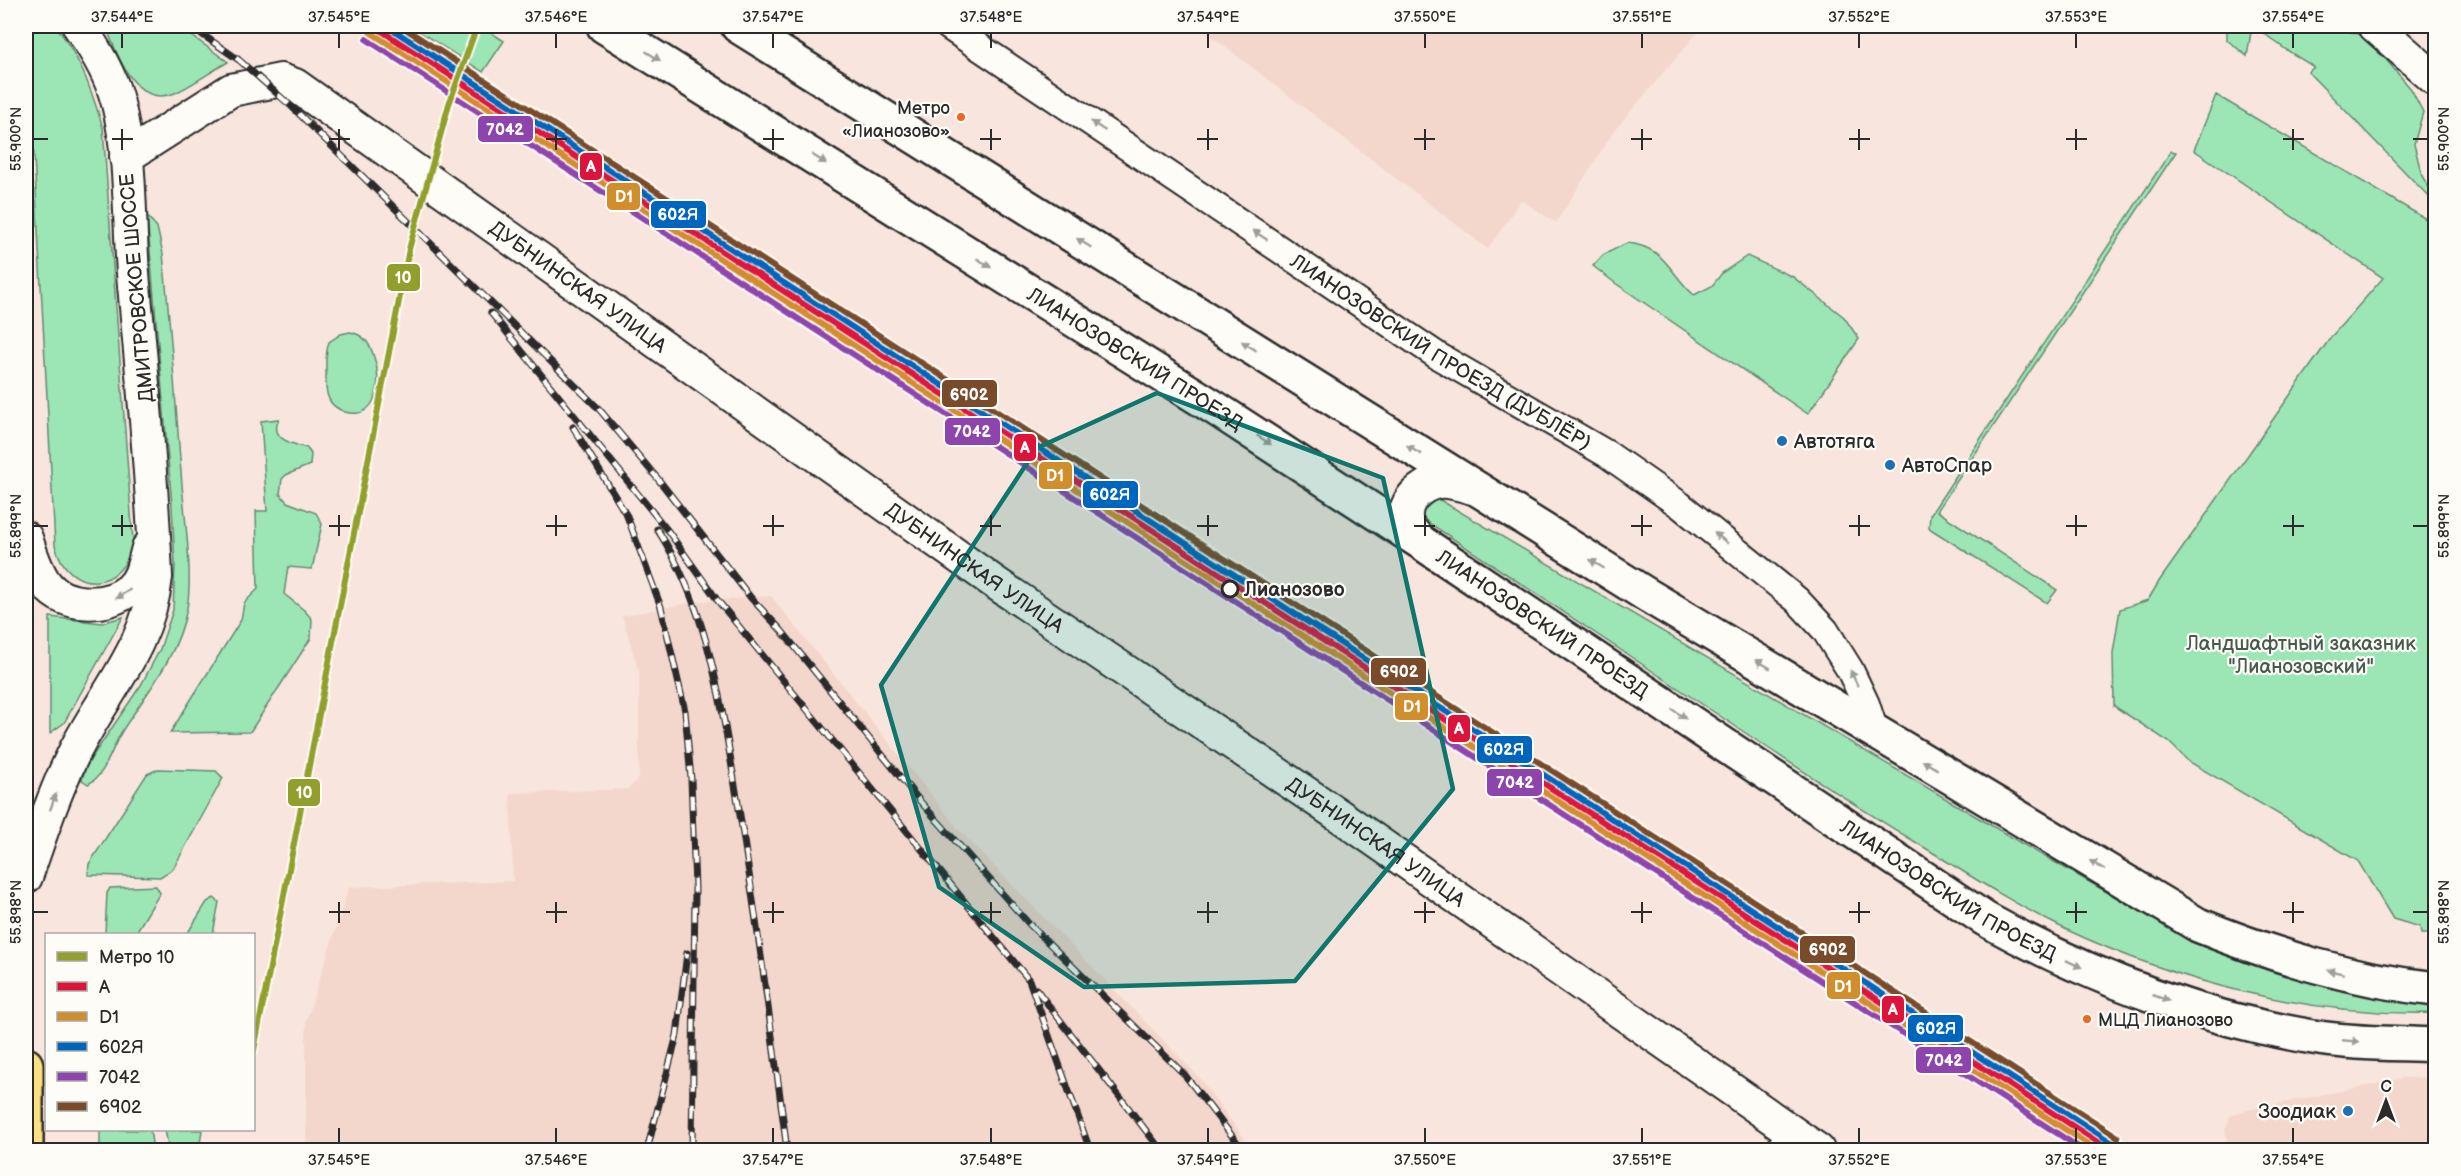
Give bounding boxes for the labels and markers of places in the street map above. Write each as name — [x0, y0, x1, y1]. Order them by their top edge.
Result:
place label: Метро «Лианозово» — [842, 98, 950, 142]
marker: Метро «Лианозово» — [955, 111, 967, 123]
place label: Автотяга — [1793, 430, 1875, 454]
marker: Автотяга — [1775, 434, 1789, 448]
place label: АвтоСпар — [1901, 454, 1993, 478]
marker: АвтоСпар — [1883, 458, 1897, 472]
place label: Лианозово — [1243, 578, 1345, 602]
marker: Лианозово — [1221, 580, 1239, 598]
place label: МЦД Лианозово — [2098, 1010, 2233, 1031]
marker: МЦД Лианозово — [2081, 1013, 2093, 1025]
place label: Зоодиак — [2258, 1100, 2336, 1124]
marker: Зоодиак — [2341, 1104, 2355, 1118]

